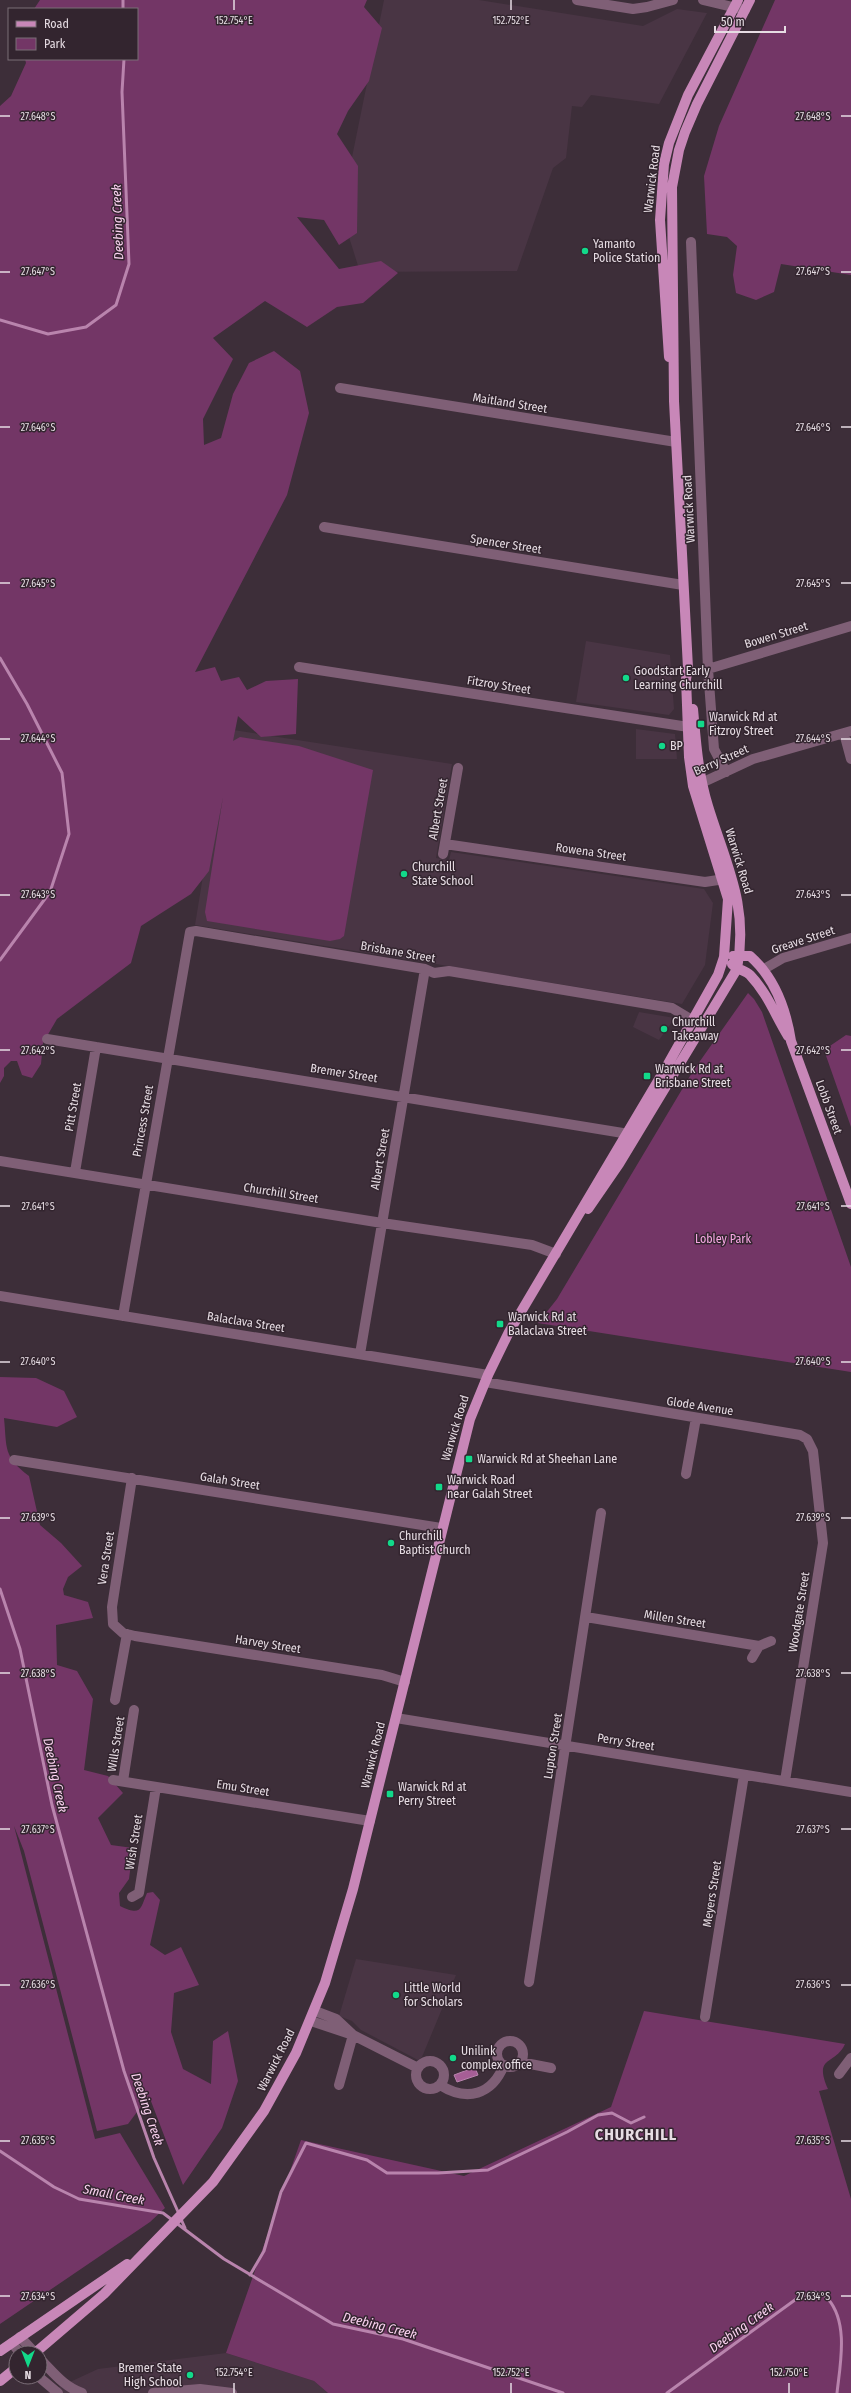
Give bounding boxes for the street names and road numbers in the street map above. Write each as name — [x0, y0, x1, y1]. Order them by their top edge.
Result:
street label: Warwick Road — [641, 144, 663, 214]
street label: Maitland Street — [472, 390, 548, 416]
street label: Warwick Road — [680, 475, 698, 543]
street label: Spencer Street — [469, 531, 543, 557]
street label: Bowen Street — [743, 619, 809, 651]
street label: Fitzroy Street — [466, 673, 532, 697]
street label: Berry Street — [691, 742, 751, 778]
street label: Albert Street — [426, 777, 450, 841]
street label: Warwick Road — [722, 826, 756, 896]
street label: Rowena Street — [555, 840, 627, 864]
street label: Greave Street — [770, 923, 837, 957]
street label: Brisbane Street — [360, 939, 437, 965]
street label: Bremer Street — [309, 1061, 379, 1085]
street label: Lobb Street — [813, 1078, 845, 1136]
street label: Pitt Street — [62, 1081, 84, 1133]
street label: Princess Street — [130, 1084, 156, 1158]
street label: Albert Street — [368, 1127, 392, 1191]
street label: Churchill Street — [243, 1180, 319, 1206]
street label: Balaclava Street — [206, 1309, 286, 1335]
street label: Warwick Road — [438, 1393, 472, 1463]
street label: Glode Avenue — [666, 1394, 735, 1418]
street label: Galah Street — [199, 1469, 261, 1493]
street label: Vera Street — [95, 1530, 117, 1586]
street label: Woodgate Street — [786, 1571, 812, 1653]
street label: Millen Street — [643, 1607, 707, 1631]
street label: Harvey Street — [234, 1632, 302, 1656]
street label: Lupton Street — [541, 1712, 565, 1780]
street label: Wills Street — [105, 1715, 127, 1773]
street label: Warwick Road — [358, 1720, 388, 1790]
street label: Perry Street — [596, 1731, 656, 1753]
street label: Emu Street — [216, 1777, 271, 1799]
street label: Wish Street — [123, 1813, 145, 1871]
street label: Meyers Street — [700, 1860, 724, 1928]
street label: Warwick Road — [254, 2027, 298, 2093]

